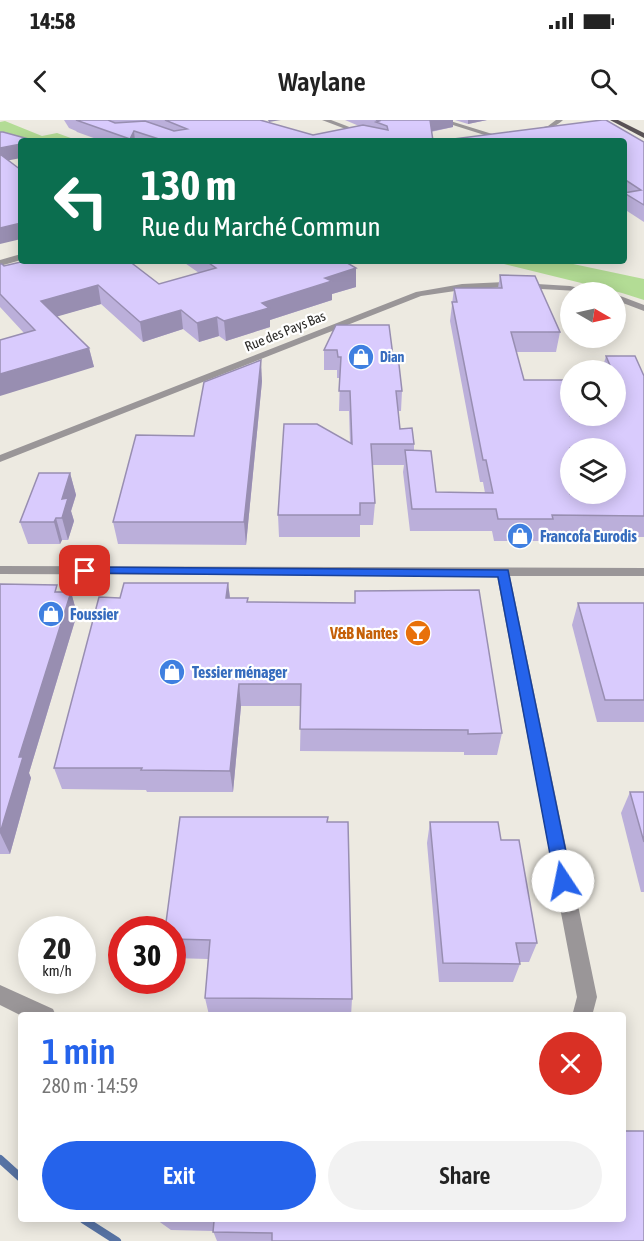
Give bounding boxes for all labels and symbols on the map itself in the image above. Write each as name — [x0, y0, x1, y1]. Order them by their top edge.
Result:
north arrow — [560, 282, 626, 348]
street label: Rue des Pays Bas — [242, 308, 328, 354]
shop icon: Dian — [346, 342, 376, 372]
place label: Dian — [380, 349, 405, 365]
shop icon: Francofa Eurodis — [505, 521, 535, 551]
place label: Francofa Eurodis — [540, 527, 637, 545]
pin — [59, 545, 110, 596]
shop icon: Foussier — [36, 599, 66, 629]
place label: Foussier — [70, 605, 119, 623]
bar icon: V&B Nantes — [403, 618, 433, 648]
place label: V&B Nantes — [329, 624, 398, 642]
shop icon: Tessier ménager — [157, 657, 187, 687]
place label: Tessier ménager — [192, 663, 287, 681]
position arrow — [531, 849, 595, 913]
speed limit sign: 30 — [108, 916, 186, 994]

